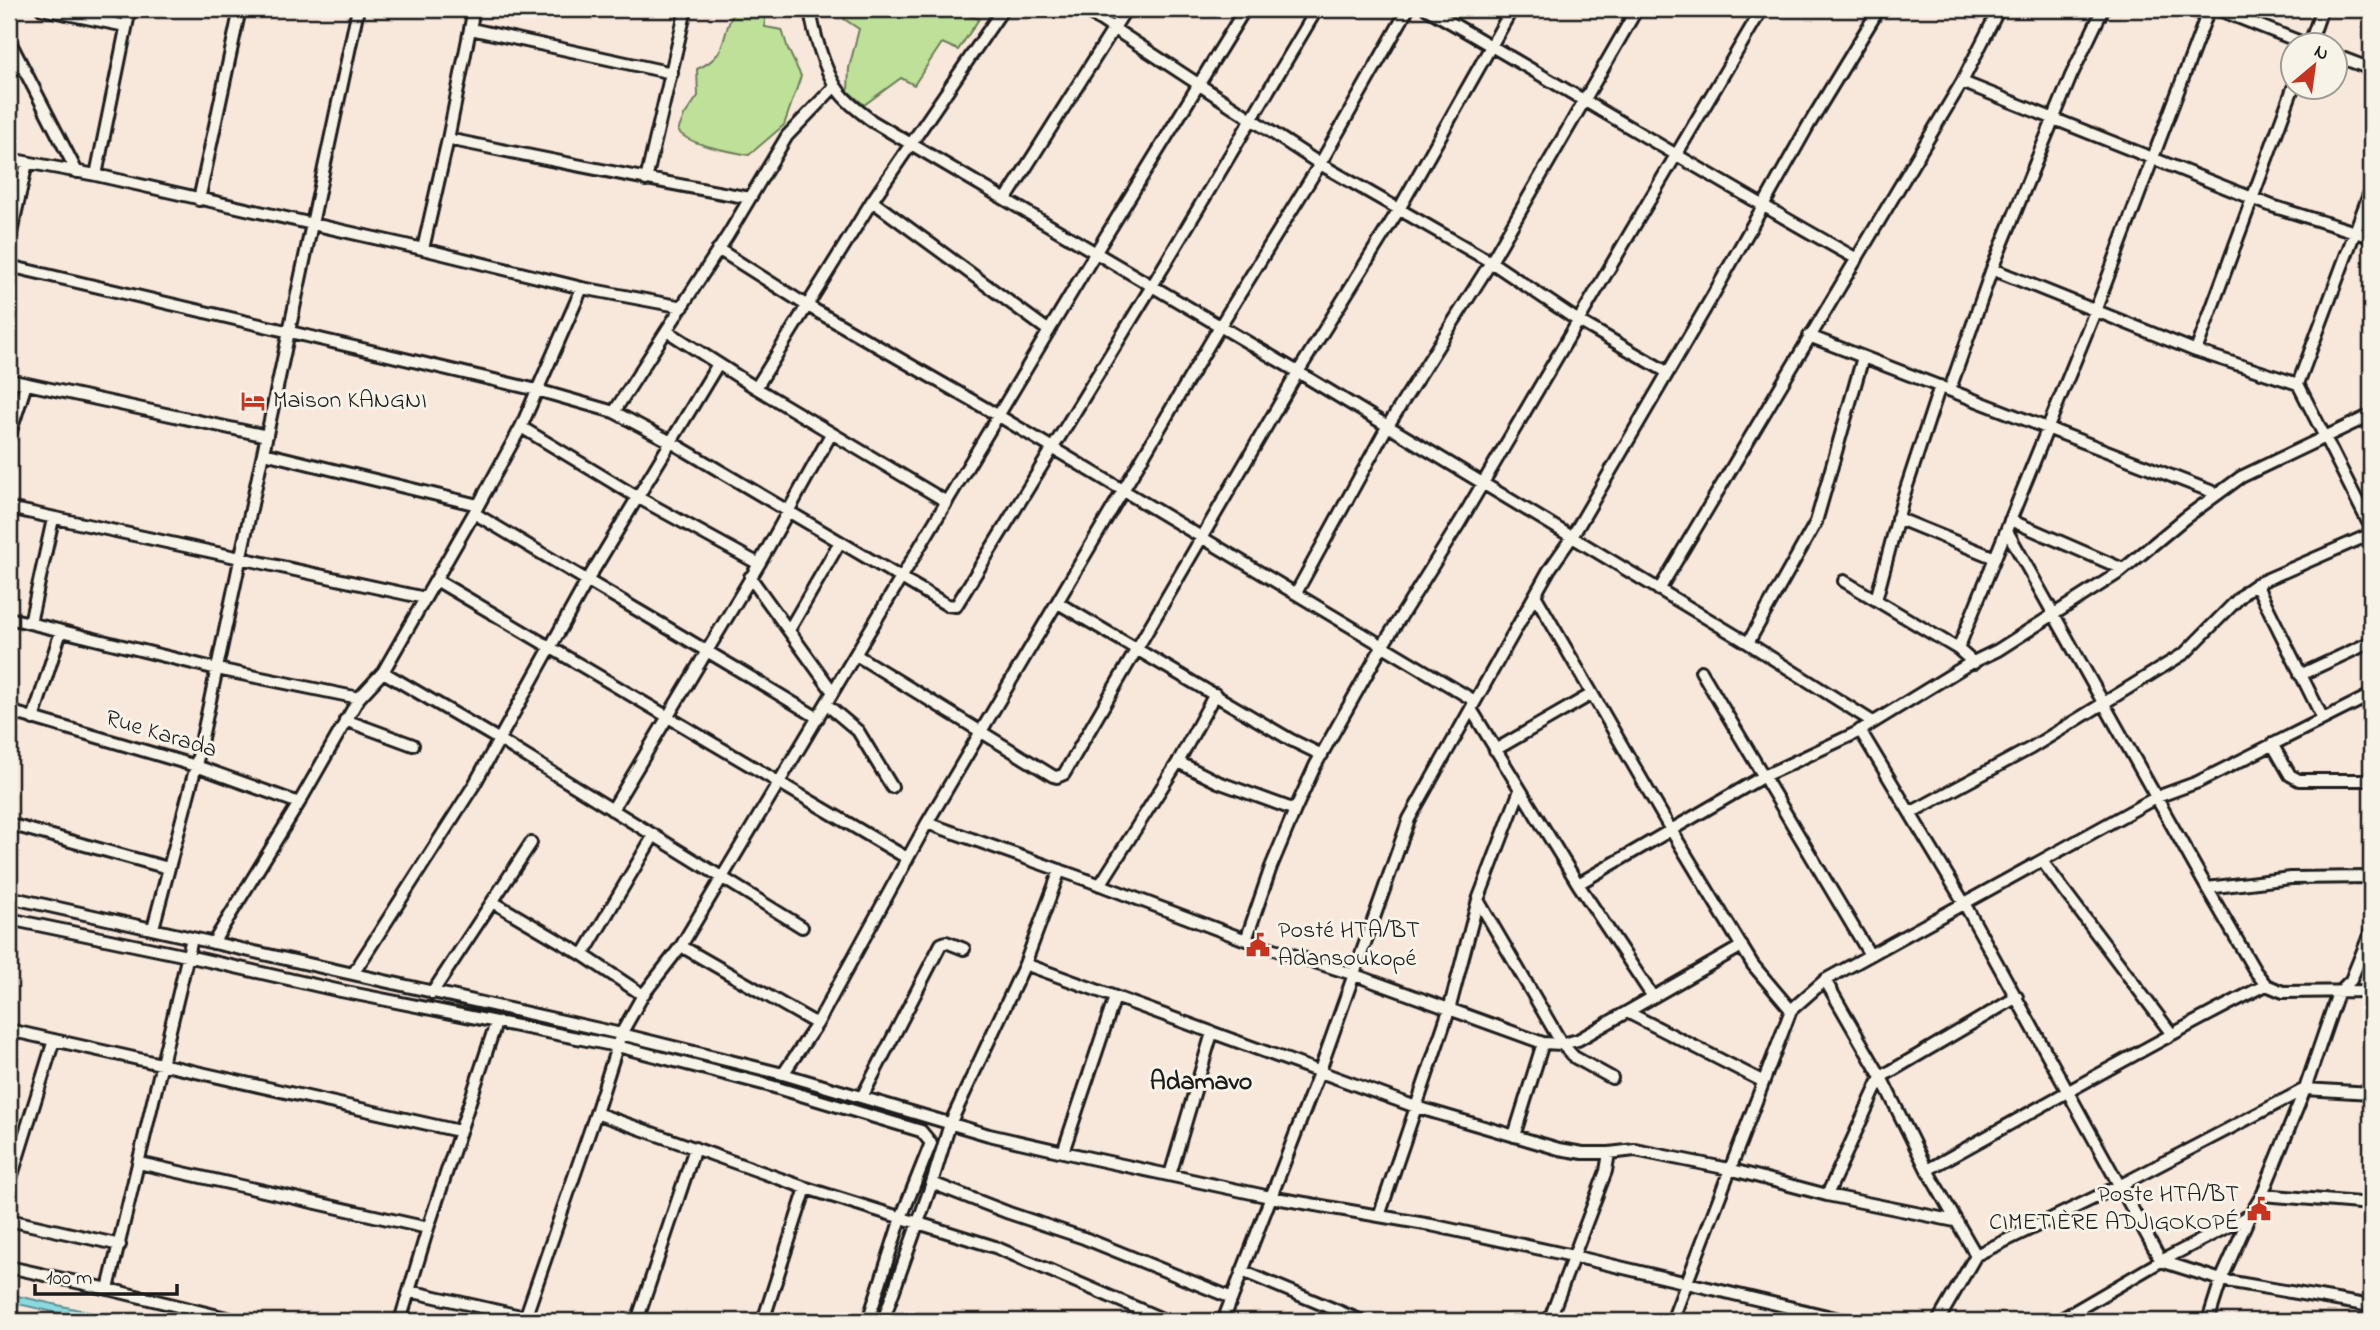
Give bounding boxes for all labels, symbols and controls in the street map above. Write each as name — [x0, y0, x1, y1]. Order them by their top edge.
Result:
north arrow — [2278, 32, 2348, 102]
text: N — [2309, 38, 2333, 68]
place label: Maison KANGNI — [273, 384, 427, 419]
hotel icon: Maison KANGNI — [239, 387, 267, 415]
street label: Rue Karada — [101, 701, 221, 769]
place label: Posté HTA/BT Adansoukopé — [1278, 914, 1420, 977]
public building icon: Posté HTA/BT Adansoukopé — [1244, 931, 1272, 959]
district label: Adamavo — [1150, 1064, 1252, 1102]
place label: Poste HTA/BT CIMETIÈRE ADJIGOKOPÉ — [1989, 1178, 2239, 1241]
public building icon: Poste HTA/BT CIMETIÈRE ADJIGOKOPÉ — [2245, 1195, 2273, 1223]
scale bar — [35, 1253, 177, 1297]
text: 100 m — [46, 1264, 92, 1294]

